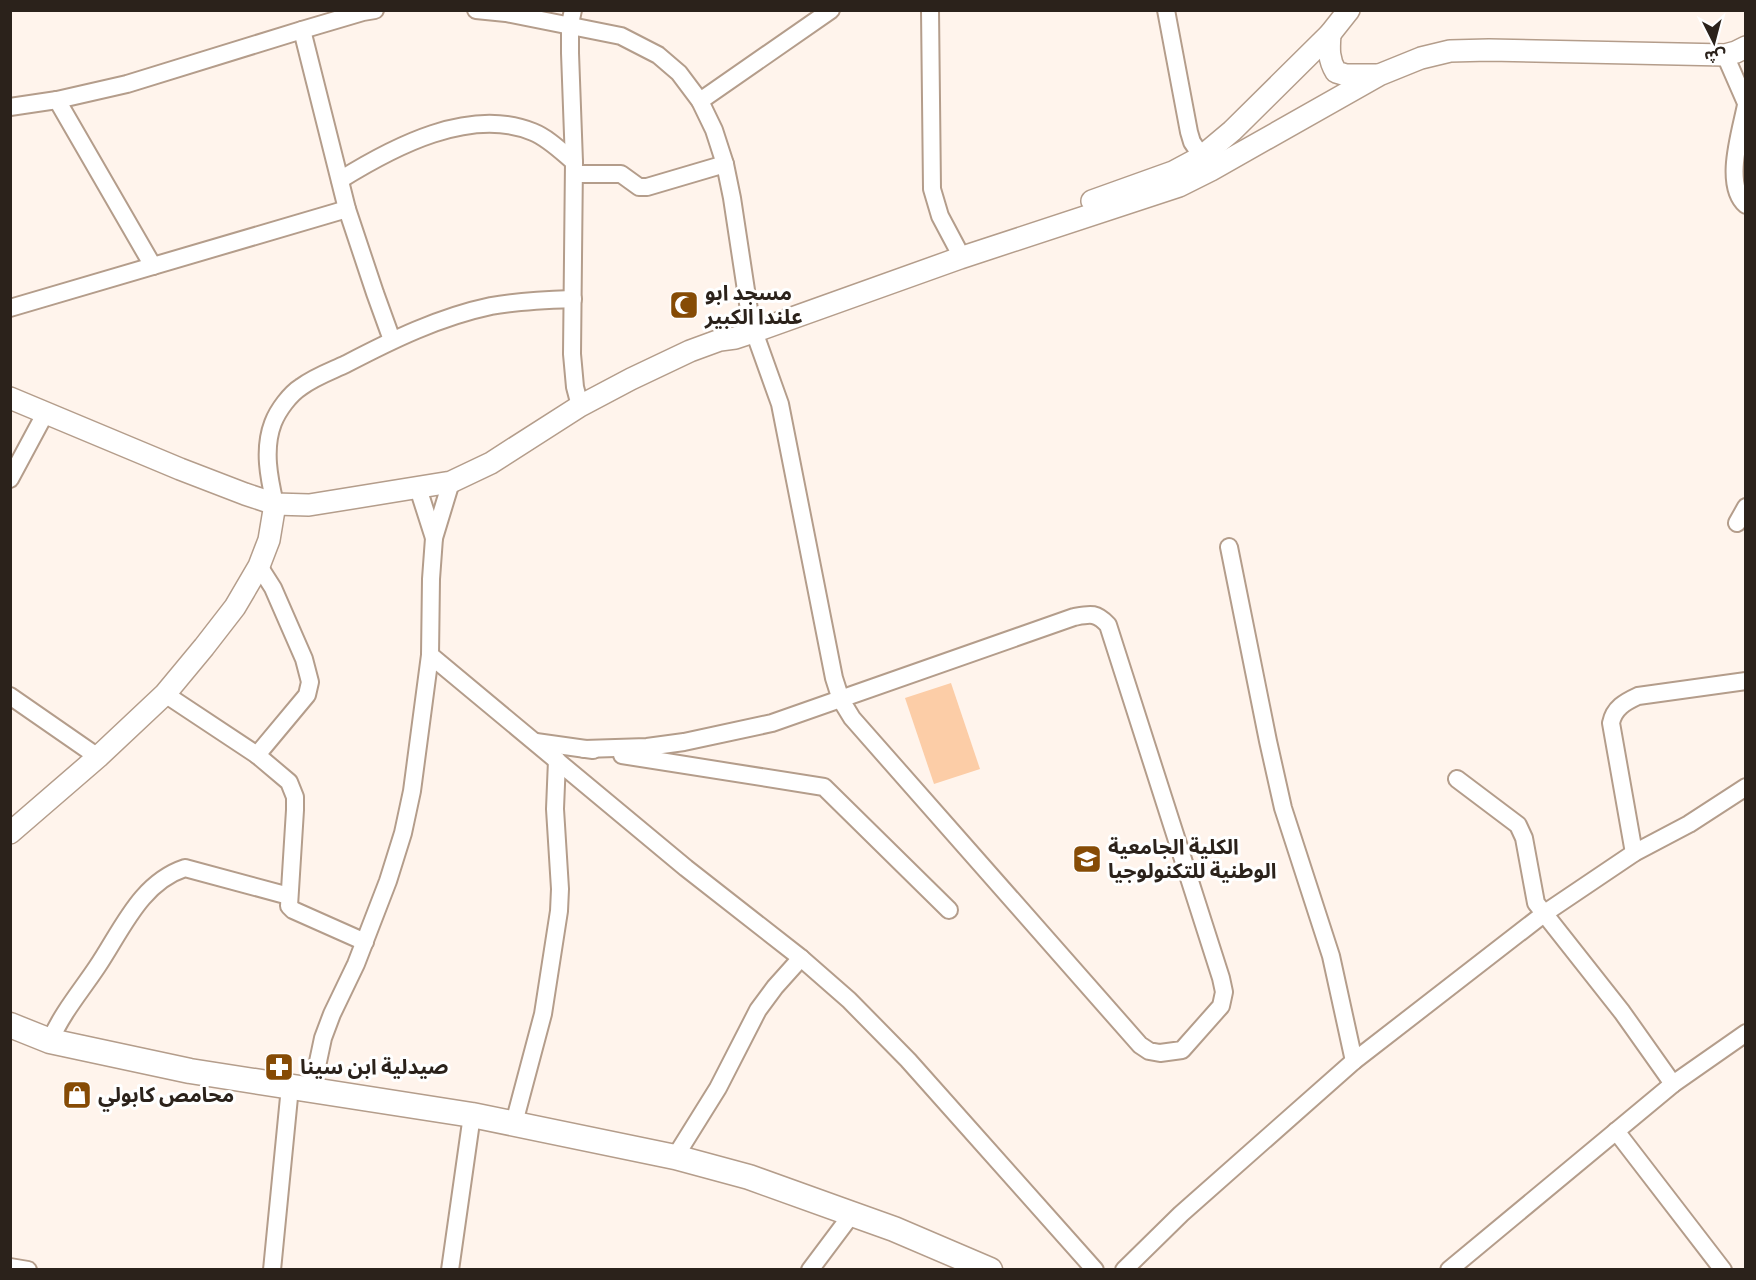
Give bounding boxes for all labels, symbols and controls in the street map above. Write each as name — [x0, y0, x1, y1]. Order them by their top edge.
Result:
north arrow — [1684, 12, 1744, 72]
text: ش — [1703, 45, 1728, 71]
place label: مسجد ابو علندا الكبير — [704, 275, 803, 330]
mosque icon: مسجد ابو علندا الكبير — [668, 289, 700, 321]
place label: الكلية الجامعية الوطنية للتكنولوجيا — [1108, 829, 1276, 884]
school or university icon: الكلية الجامعية الوطنية للتكنولوجيا — [1071, 843, 1103, 875]
place label: صيدلية ابن سينا — [300, 1049, 449, 1080]
pharmacy icon: صيدلية ابن سينا — [263, 1051, 295, 1083]
place label: محامص كابولي — [98, 1077, 234, 1112]
shop icon: محامص كابولي — [61, 1079, 93, 1111]

